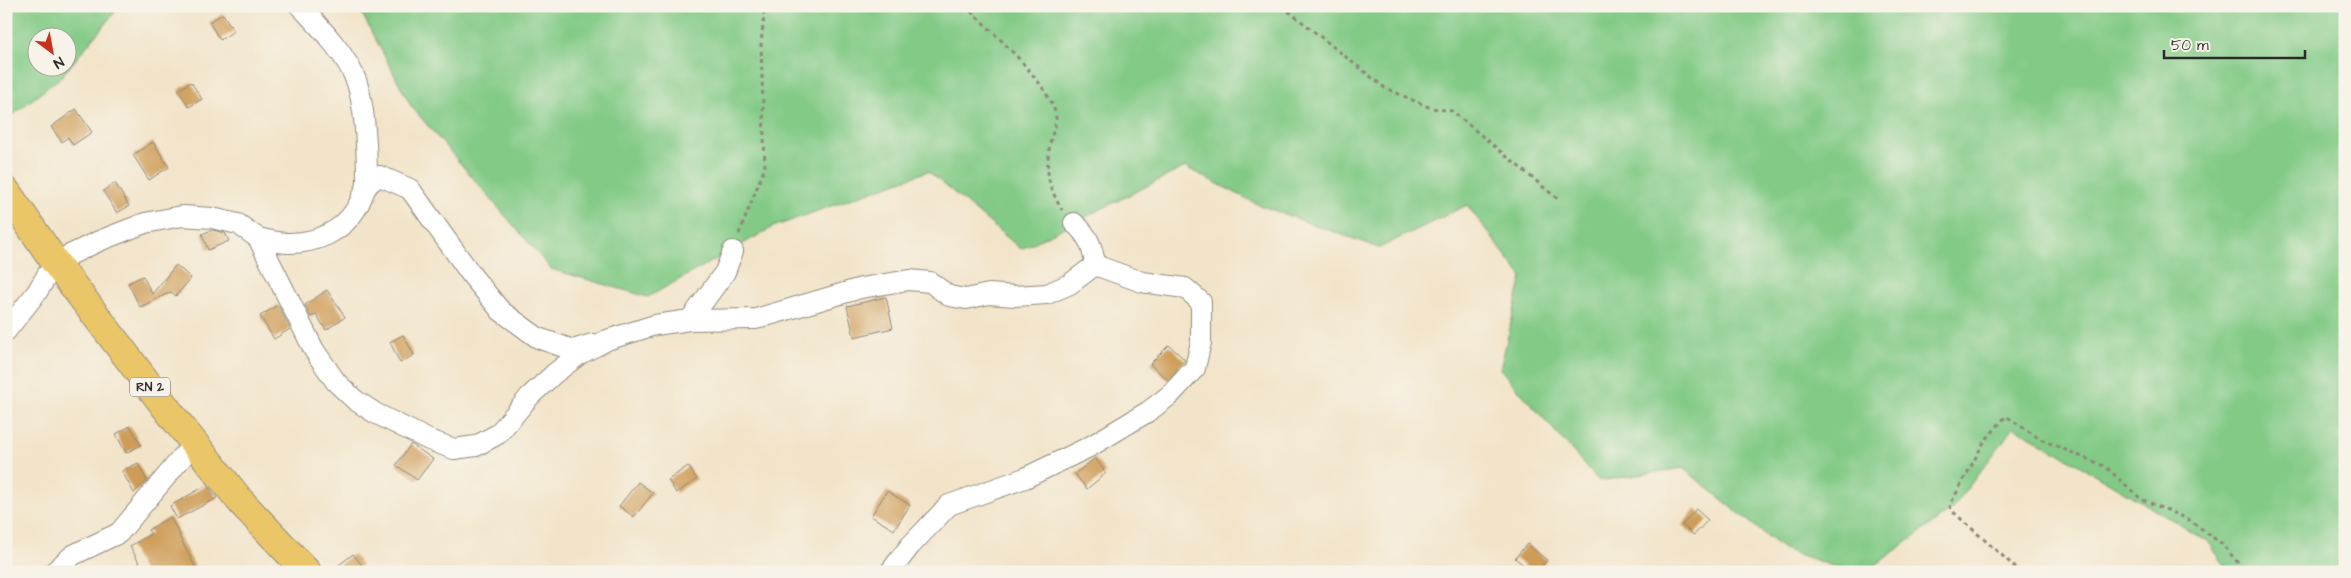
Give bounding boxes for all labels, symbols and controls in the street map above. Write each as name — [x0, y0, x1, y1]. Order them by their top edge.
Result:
north arrow — [28, 28, 78, 78]
scale bar — [2164, 28, 2305, 60]
text: 50 m — [2171, 35, 2209, 56]
text: N — [49, 51, 67, 73]
road number: RN 2 — [130, 378, 170, 397]

